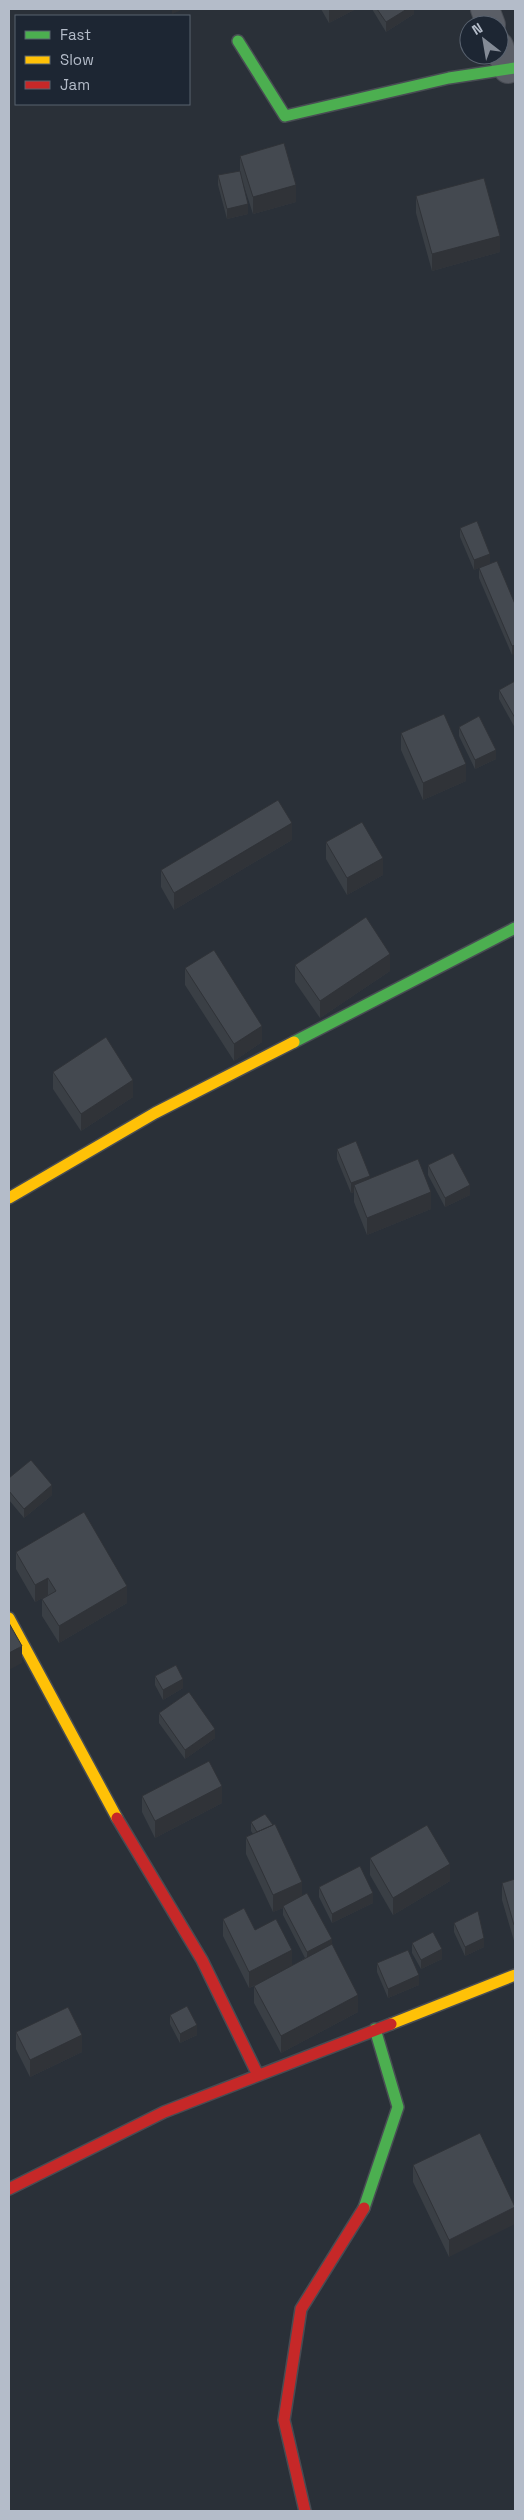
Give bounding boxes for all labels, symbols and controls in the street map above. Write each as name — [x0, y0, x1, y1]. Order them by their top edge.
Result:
legend — [15, 15, 190, 105]
north arrow — [459, 15, 509, 65]
text: N — [469, 19, 486, 39]
text: Fast — [60, 25, 91, 44]
text: Slow — [60, 50, 94, 69]
text: Jam — [60, 75, 90, 94]

